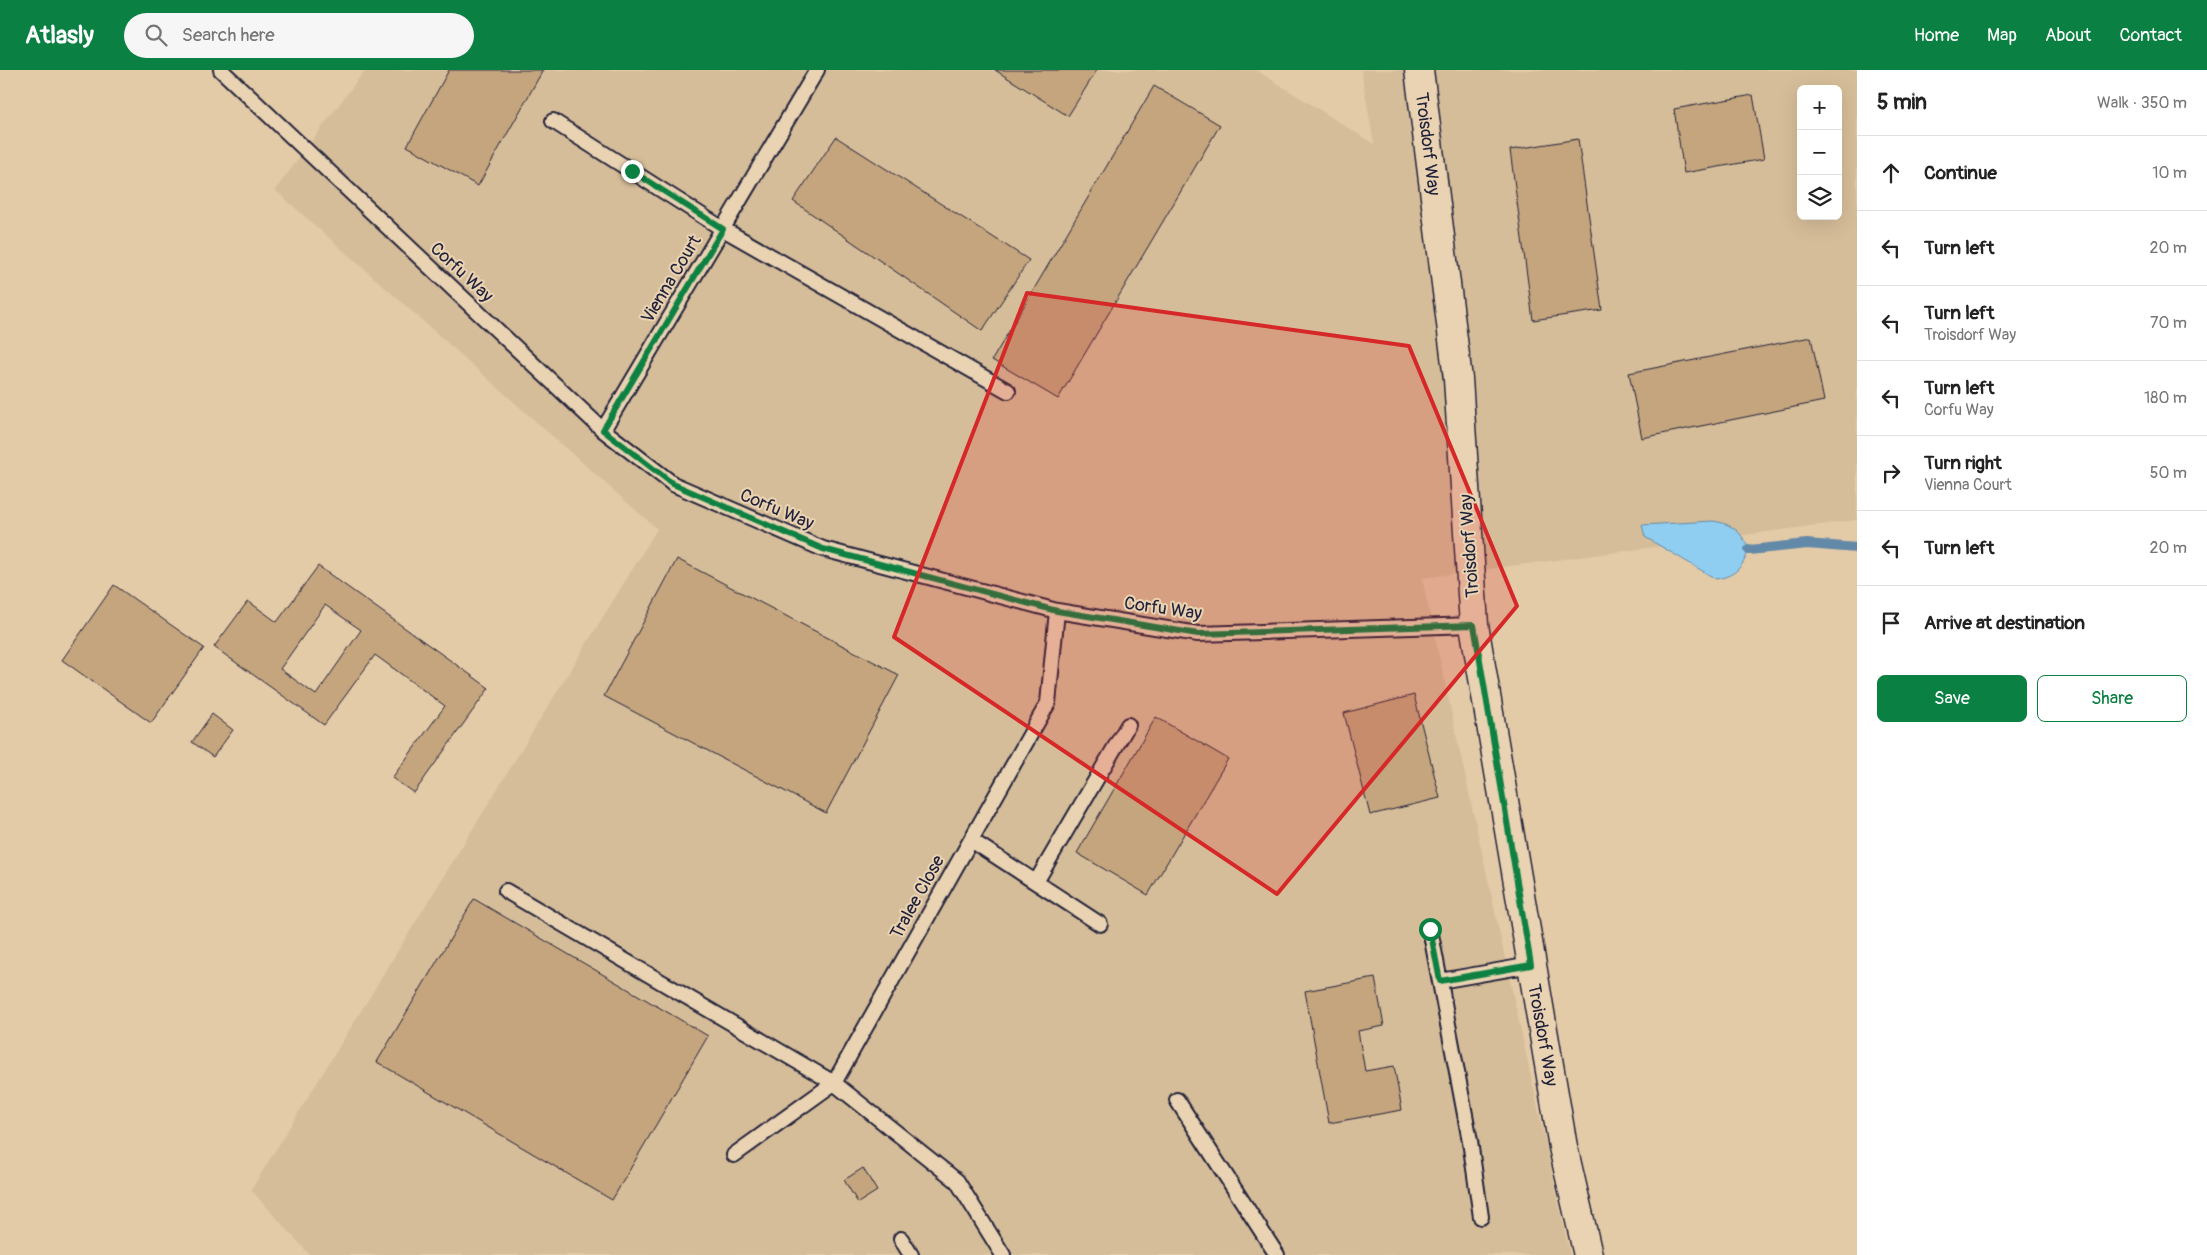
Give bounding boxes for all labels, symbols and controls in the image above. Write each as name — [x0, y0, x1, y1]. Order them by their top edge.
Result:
search box — [124, 13, 474, 58]
text: Atlasly — [25, 21, 94, 50]
icon: search — [142, 21, 170, 49]
text: Search here — [182, 23, 275, 47]
text: Home — [1914, 24, 1959, 47]
text: Map — [1987, 24, 2017, 47]
text: About — [2045, 24, 2091, 47]
text: Contact — [2119, 24, 2182, 47]
map controls — [1797, 85, 1842, 220]
button: + — [1797, 85, 1842, 130]
text: 5 min — [1877, 89, 1927, 116]
street label: Troisdorf Way — [1410, 91, 1445, 197]
text: Walk · 350 m — [2097, 93, 2187, 113]
button: − — [1797, 130, 1842, 175]
icon: ahead — [1877, 159, 1905, 187]
route end — [621, 160, 644, 183]
text: Continue — [1924, 161, 1997, 185]
text: 10 m — [2152, 163, 2187, 183]
button: layers — [1797, 175, 1842, 220]
street label: Vienna Court — [636, 230, 707, 327]
icon: left — [1877, 234, 1905, 262]
text: Turn left — [1924, 236, 1994, 260]
street label: Corfu Way — [425, 237, 498, 308]
text: 20 m — [2149, 238, 2187, 258]
text: Turn left — [1924, 301, 1994, 325]
icon: left — [1877, 309, 1905, 337]
text: 70 m — [2150, 313, 2187, 333]
text: Troisdorf Way — [1924, 325, 2016, 345]
text: Turn left — [1924, 376, 1994, 400]
icon: left — [1877, 384, 1905, 412]
text: 180 m — [2144, 388, 2187, 408]
text: Corfu Way — [1924, 400, 1994, 420]
text: Turn right — [1924, 451, 2002, 475]
icon: right — [1877, 459, 1905, 487]
text: 50 m — [2150, 463, 2187, 483]
text: Vienna Court — [1924, 475, 2012, 495]
street label: Corfu Way — [736, 484, 818, 535]
street label: Troisdorf Way — [1454, 493, 1485, 598]
icon: left — [1877, 534, 1905, 562]
text: Turn left — [1924, 536, 1994, 560]
text: 20 m — [2149, 538, 2187, 558]
street label: Corfu Way — [1123, 592, 1204, 625]
icon: arrive — [1877, 609, 1905, 637]
text: Arrive at destination — [1924, 611, 2085, 635]
button: Save — [1877, 675, 2027, 722]
button: Share — [2037, 675, 2187, 722]
street label: Tralee Close — [885, 851, 950, 943]
route start — [1419, 918, 1442, 941]
street label: Troisdorf Way — [1522, 982, 1563, 1088]

